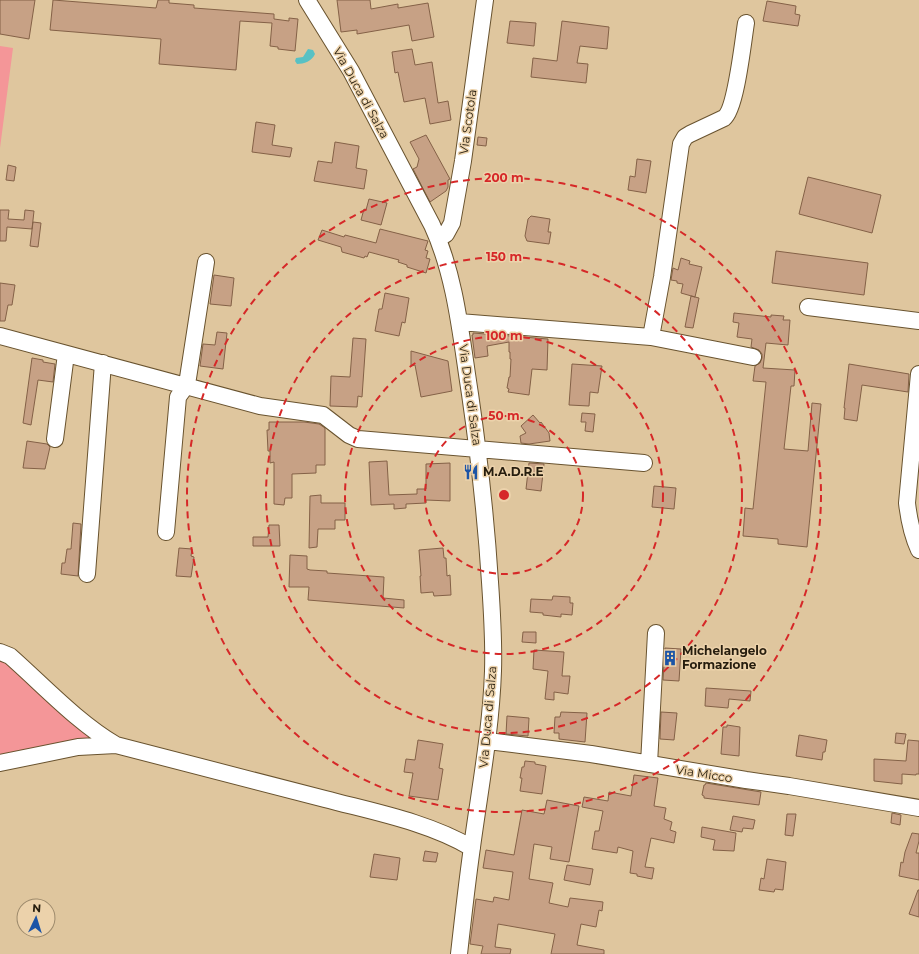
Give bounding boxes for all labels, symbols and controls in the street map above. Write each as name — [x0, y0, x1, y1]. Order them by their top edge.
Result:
street label: Via Duca di Salza — [330, 45, 393, 141]
street label: Via Scotola — [456, 88, 480, 155]
text: 200 m — [484, 170, 524, 185]
text: 150 m — [486, 249, 522, 264]
text: 100 m — [486, 328, 522, 343]
street label: Via Duca di Salza — [456, 343, 485, 446]
text: 50 m — [488, 408, 520, 423]
restaurant icon: M.A.D.R.E — [462, 463, 480, 481]
place label: M.A.D.R.E — [483, 464, 544, 479]
centre of rings — [497, 488, 511, 502]
place label: Michelangelo Formazione — [682, 643, 767, 672]
building icon: Michelangelo Formazione — [661, 649, 679, 667]
street label: Via Duca di Salza — [476, 666, 499, 768]
street label: Via Micco — [675, 762, 733, 785]
north arrow — [16, 898, 56, 938]
text: N — [32, 901, 42, 915]

